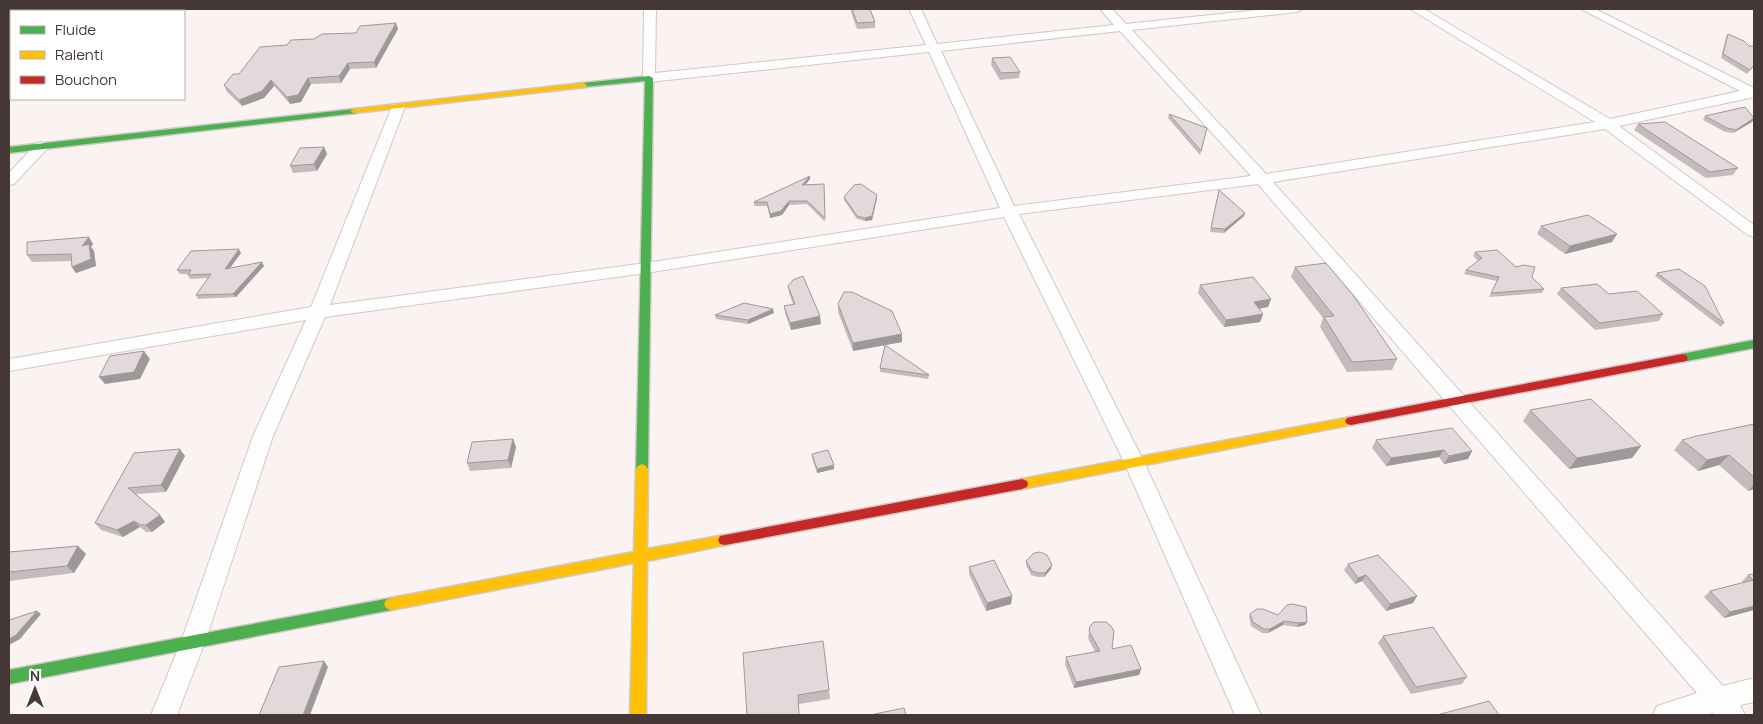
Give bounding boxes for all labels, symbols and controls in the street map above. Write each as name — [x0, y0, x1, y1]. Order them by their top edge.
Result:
legend — [10, 10, 185, 100]
text: Fluide — [55, 19, 96, 40]
text: Ralenti — [55, 44, 103, 65]
text: Bouchon — [55, 69, 117, 90]
north arrow — [10, 664, 60, 714]
text: N — [30, 666, 40, 685]

